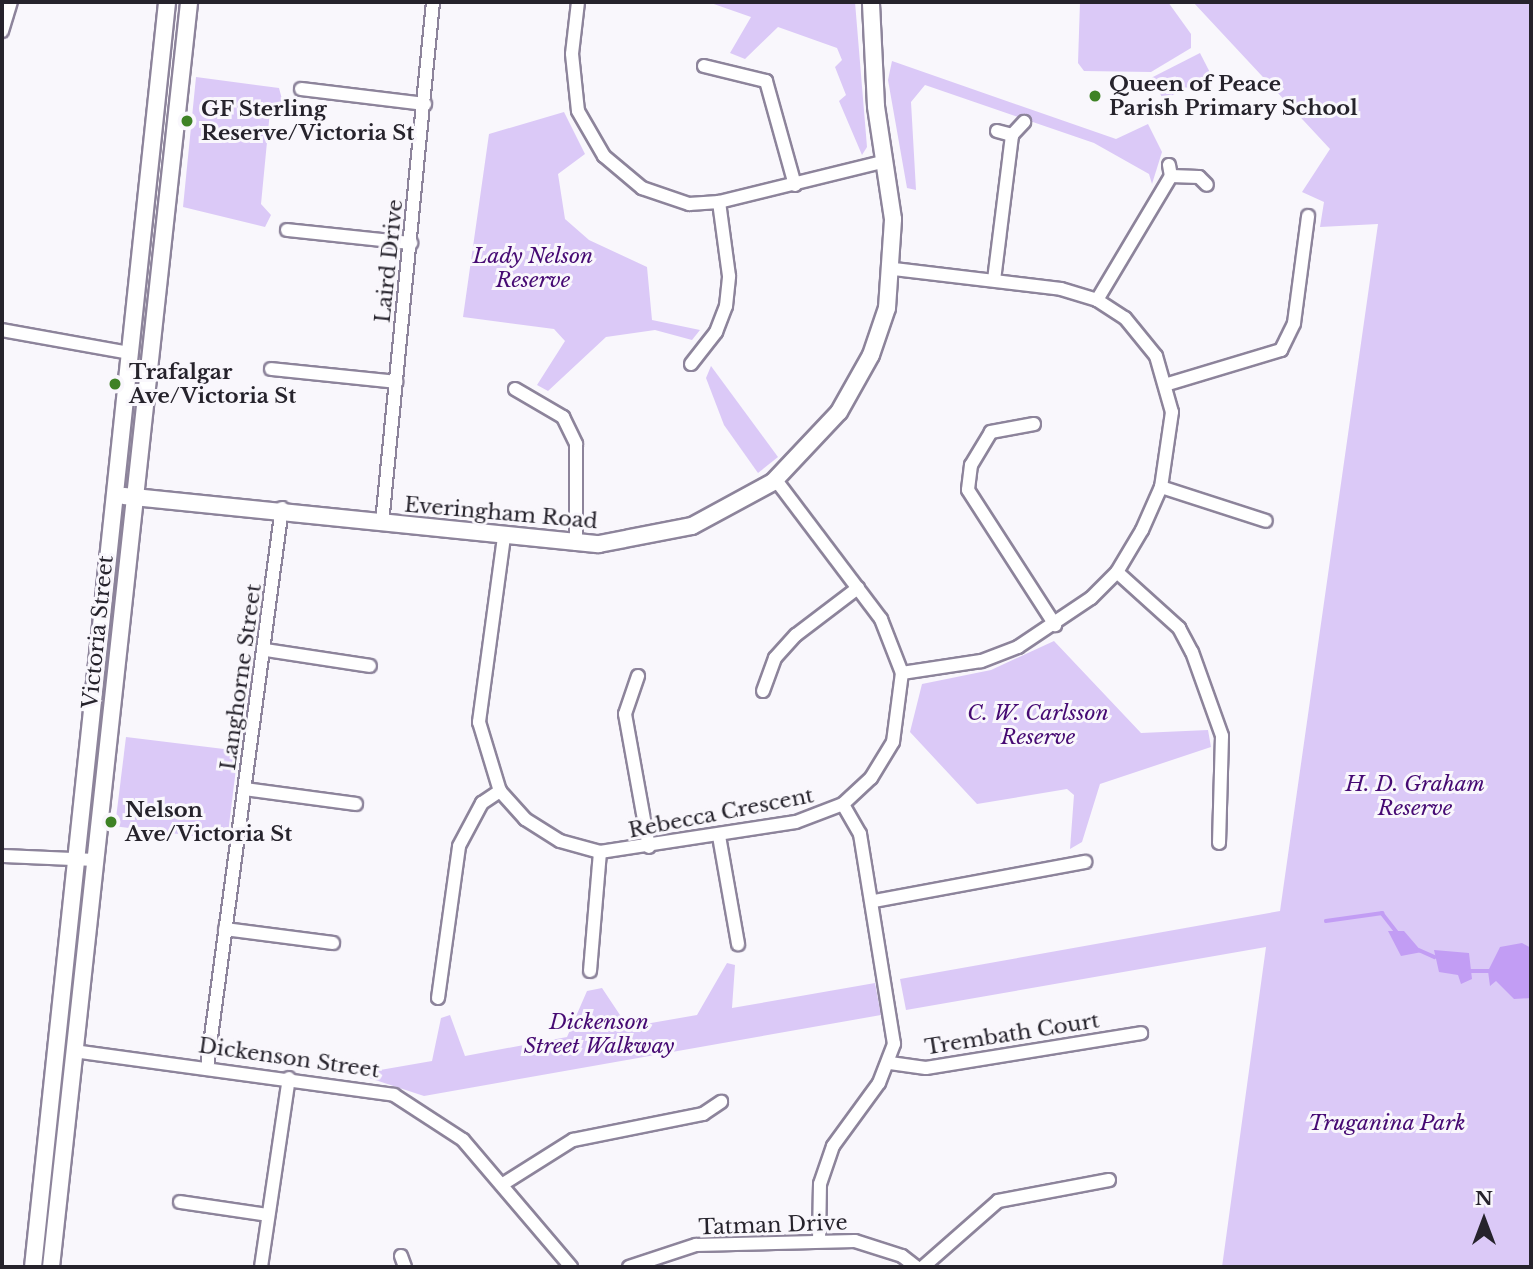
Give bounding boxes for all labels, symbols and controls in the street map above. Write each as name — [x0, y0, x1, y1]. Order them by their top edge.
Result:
place label: Queen of Peace Parish Primary School — [1109, 71, 1358, 121]
marker: Queen of Peace Parish Primary School — [1087, 88, 1103, 104]
place label: GF Sterling Reserve/Victoria St — [201, 96, 414, 146]
marker: GF Sterling Reserve/Victoria St — [179, 113, 195, 129]
street label: Laird Drive — [370, 198, 408, 324]
park label: Lady Nelson Reserve — [473, 243, 593, 293]
place label: Trafalgar Ave/Victoria St — [129, 359, 296, 409]
marker: Trafalgar Ave/Victoria St — [107, 376, 123, 392]
street label: Everingham Road — [403, 492, 599, 534]
street label: Victoria Street — [77, 554, 119, 710]
street label: Langhorne Street — [215, 582, 267, 772]
park label: C. W. Carlsson Reserve — [967, 700, 1109, 750]
park label: H. D. Graham Reserve — [1345, 771, 1485, 821]
street label: Rebecca Crescent — [626, 783, 816, 843]
place label: Nelson Ave/Victoria St — [125, 797, 292, 847]
marker: Nelson Ave/Victoria St — [103, 814, 119, 830]
street label: Trembath Court — [923, 1008, 1101, 1060]
park label: Dickenson Street Walkway — [524, 1009, 674, 1059]
street label: Dickenson Street — [197, 1033, 381, 1083]
park label: Truganina Park — [1308, 1110, 1466, 1136]
north arrow — [1449, 1185, 1519, 1255]
text: N — [1475, 1187, 1493, 1210]
street label: Tatman Drive — [698, 1210, 848, 1240]

